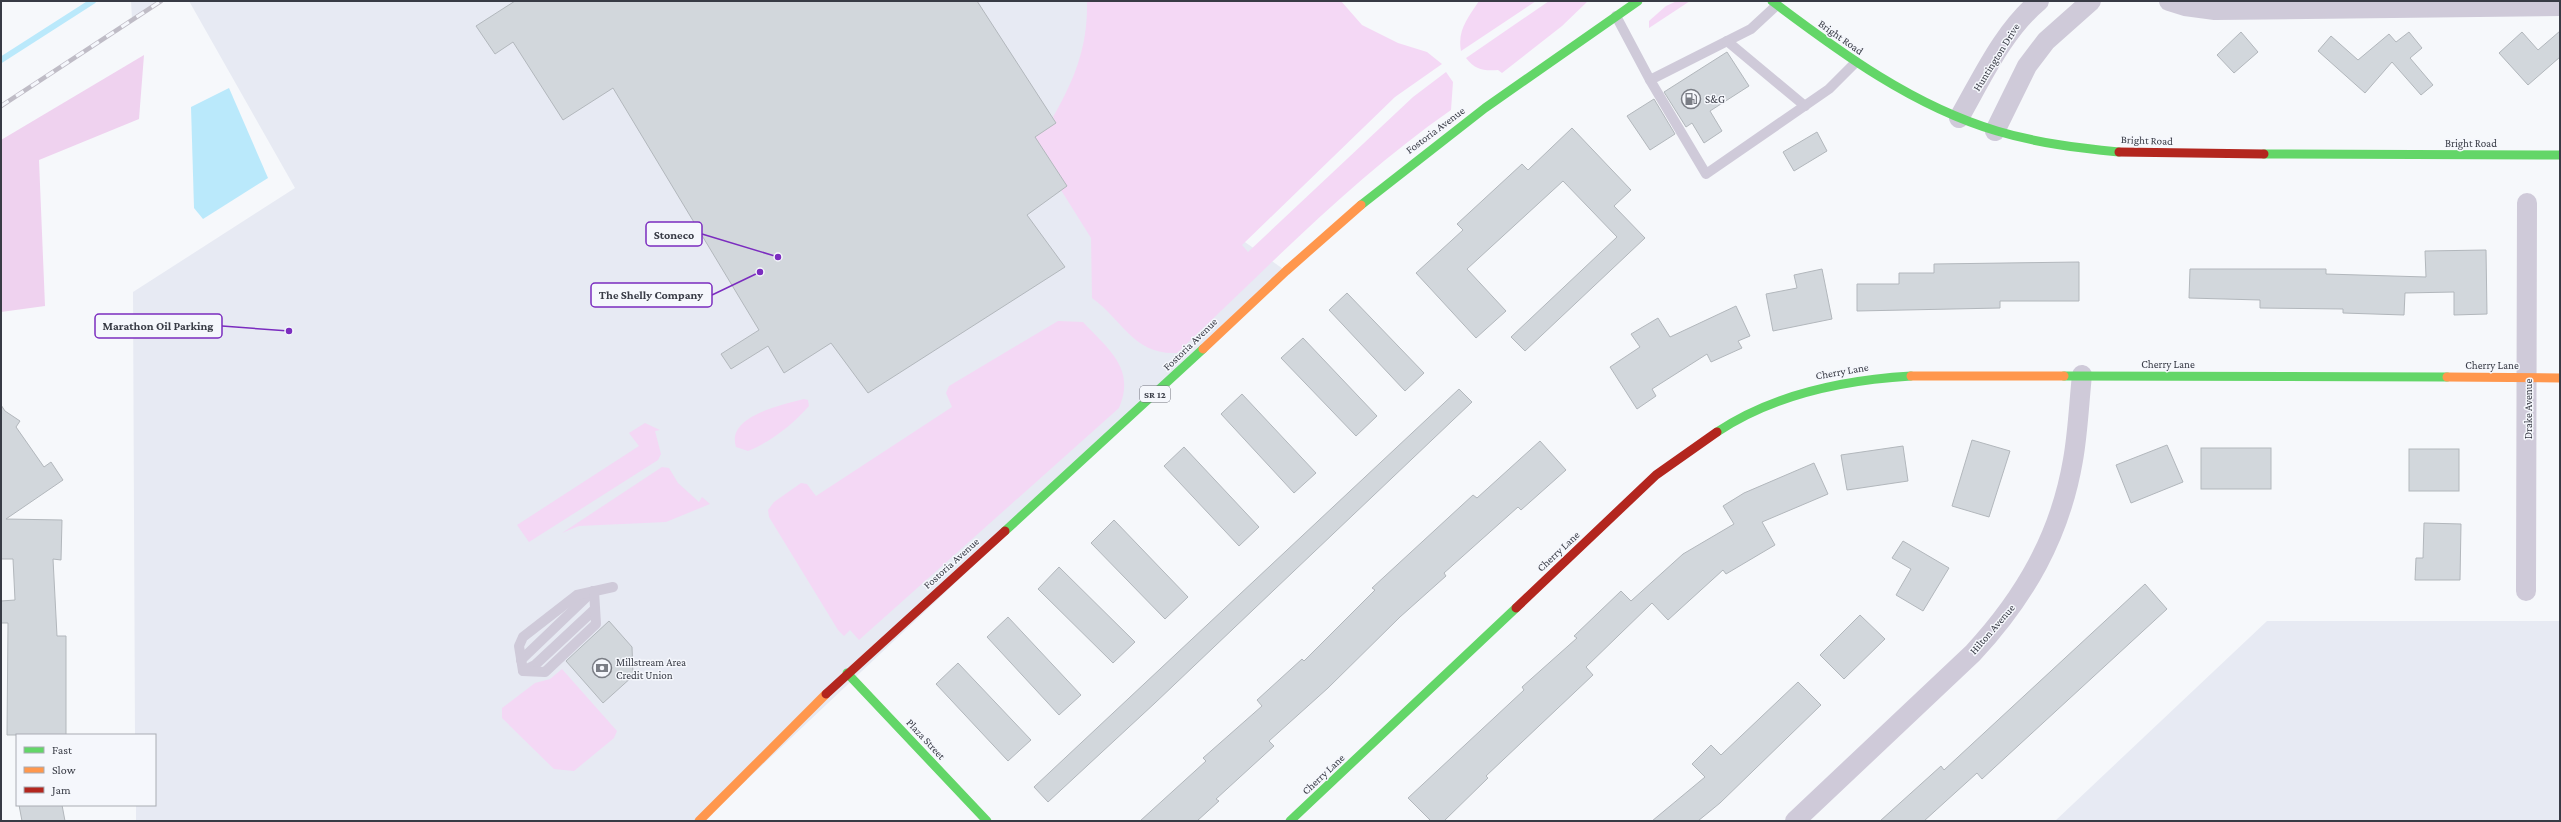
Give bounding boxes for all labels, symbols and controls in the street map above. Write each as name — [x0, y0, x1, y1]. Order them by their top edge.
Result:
street label: Bright Road — [1816, 17, 1866, 58]
street label: Huntington Drive — [1970, 21, 2023, 94]
fuel station icon: S&G — [1680, 88, 1702, 110]
place label: S&G — [1705, 93, 1725, 105]
street label: Fostoria Avenue — [1403, 104, 1467, 156]
street label: Bright Road — [2121, 133, 2173, 148]
street label: Bright Road — [2445, 137, 2497, 150]
callout: Stoneco — [646, 222, 702, 246]
text: Stoneco — [654, 228, 694, 242]
callout: The Shelly Company — [591, 283, 712, 307]
text: The Shelly Company — [599, 288, 703, 302]
callout: Marathon Oil Parking — [95, 314, 222, 338]
street label: Fostoria Avenue — [1161, 315, 1220, 373]
text: Marathon Oil Parking — [103, 319, 213, 333]
street label: Cherry Lane — [2141, 358, 2195, 371]
street label: Cherry Lane — [2465, 359, 2519, 372]
street label: Cherry Lane — [1815, 360, 1870, 383]
street label: Drake Avenue — [2522, 379, 2534, 439]
road number: SR 12 — [1140, 386, 1170, 402]
street label: Cherry Lane — [1534, 528, 1582, 574]
street label: Fostoria Avenue — [921, 535, 981, 591]
street label: Hilton Avenue — [1967, 601, 2017, 656]
place label: Millstream Area Credit Union — [616, 656, 686, 681]
bank icon: Millstream Area Credit Union — [591, 657, 613, 679]
street label: Plaza Street — [904, 716, 948, 762]
legend — [16, 734, 156, 806]
text: Fast — [52, 743, 73, 757]
street label: Cherry Lane — [1299, 751, 1347, 797]
text: Slow — [52, 763, 76, 777]
text: Jam — [51, 783, 71, 797]

